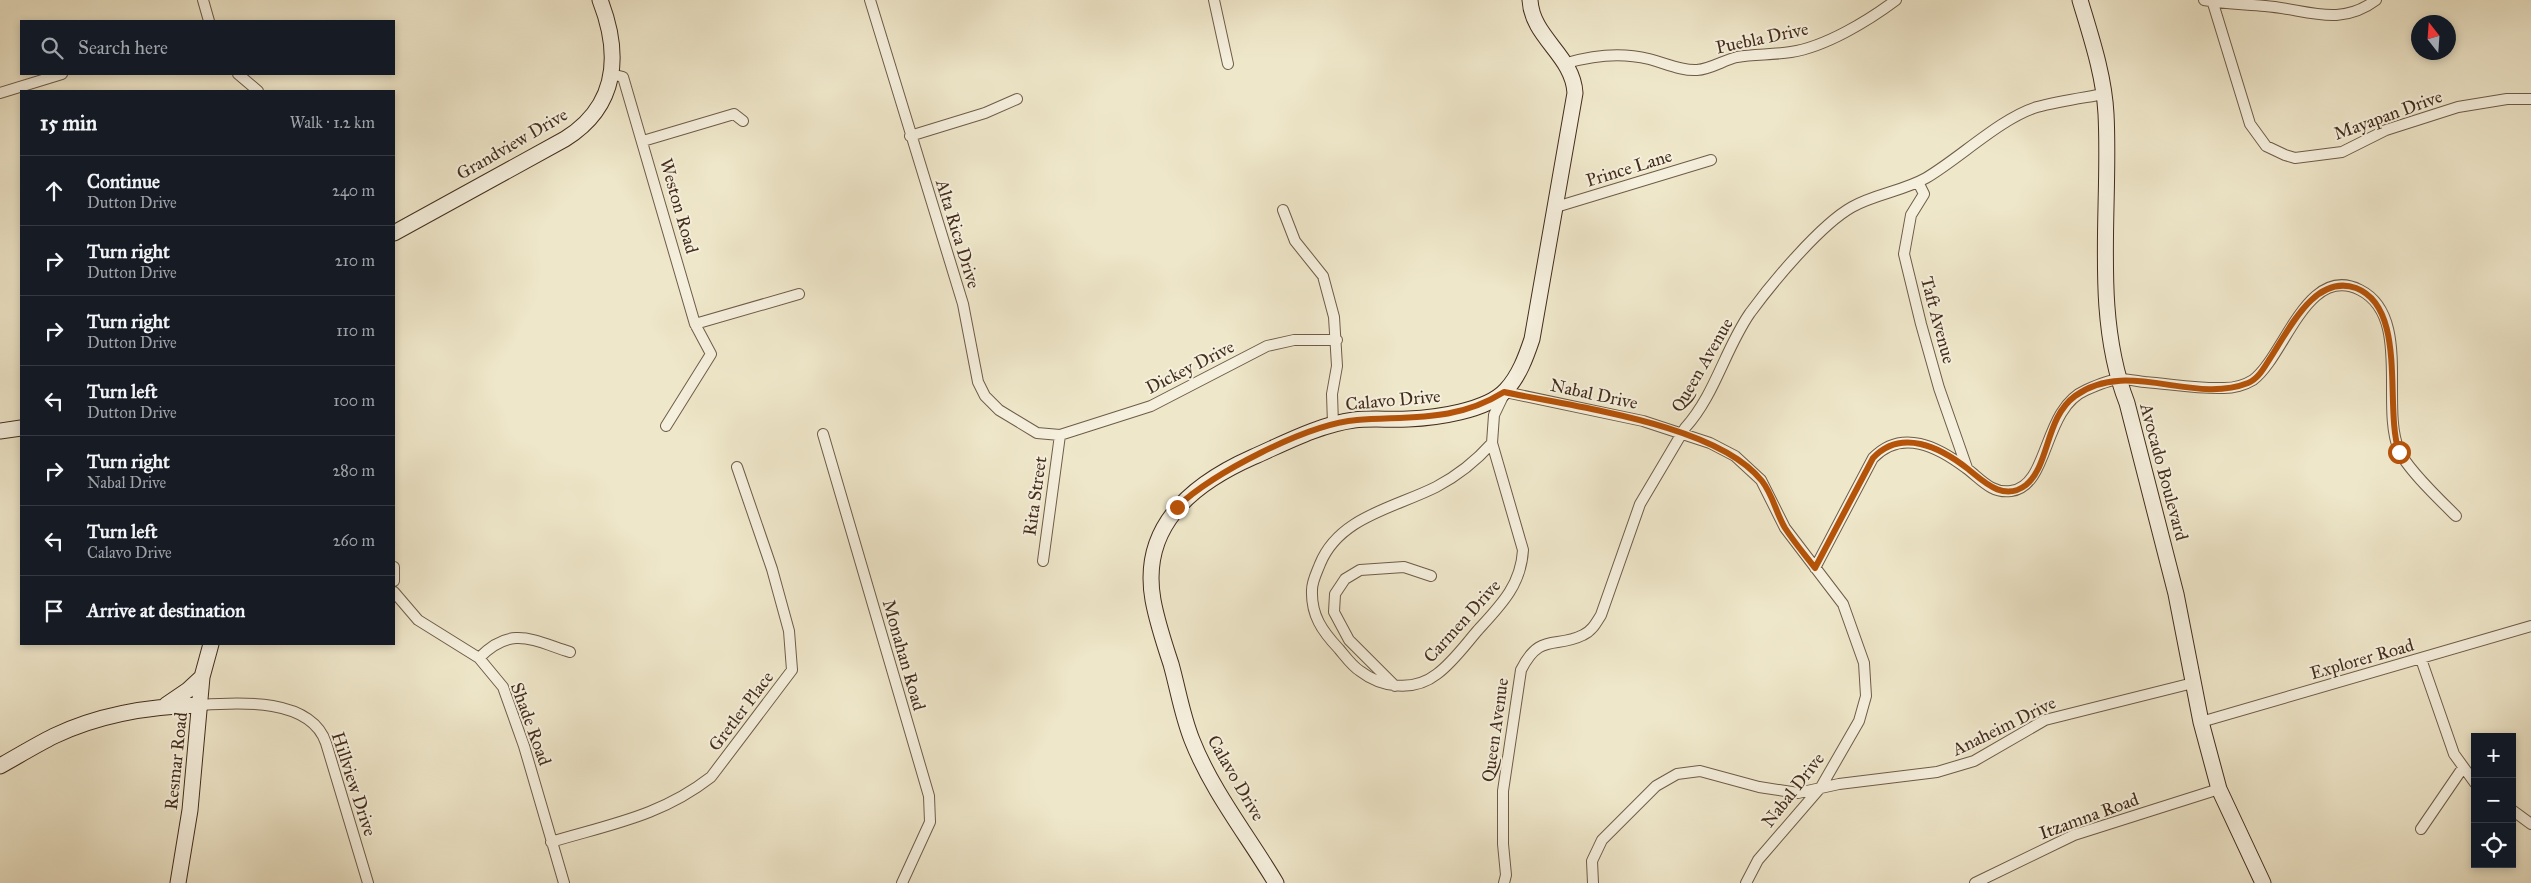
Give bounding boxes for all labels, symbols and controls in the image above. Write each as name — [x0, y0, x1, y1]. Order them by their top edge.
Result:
north arrow — [2411, 15, 2456, 60]
street label: Puebla Drive — [1714, 17, 1810, 59]
search box — [20, 20, 395, 75]
icon: search — [38, 34, 66, 62]
text: Search here — [78, 36, 168, 59]
street label: Mayapan Drive — [2331, 85, 2445, 145]
street label: Grandview Drive — [453, 103, 571, 185]
text: 15 min — [40, 110, 97, 136]
text: Walk · 1.2 km — [290, 113, 375, 132]
street label: Prince Lane — [1583, 145, 1675, 191]
street label: Weston Road — [655, 156, 703, 256]
text: Continue — [87, 170, 160, 193]
street label: Alta Rica Drive — [931, 176, 985, 291]
icon: ahead — [40, 177, 68, 205]
text: 240 m — [332, 181, 375, 200]
text: Dutton Drive — [87, 193, 177, 212]
text: Turn right — [87, 240, 170, 263]
icon: right — [40, 247, 68, 275]
text: 210 m — [335, 251, 375, 270]
text: Dutton Drive — [87, 263, 177, 282]
street label: Taft Avenue — [1916, 274, 1960, 366]
text: Turn right — [87, 310, 170, 333]
street label: Queen Avenue — [1666, 314, 1738, 416]
icon: right — [40, 317, 68, 345]
text: 110 m — [336, 321, 375, 340]
text: Dutton Drive — [87, 333, 177, 352]
street label: Dickey Drive — [1142, 335, 1238, 399]
street label: Nabal Drive — [1548, 374, 1640, 414]
text: Turn left — [87, 380, 157, 403]
street label: Calavo Drive — [1345, 385, 1441, 415]
icon: left — [40, 387, 68, 415]
text: 100 m — [333, 391, 375, 410]
street label: Avocado Boulevard — [2135, 400, 2193, 543]
text: Dutton Drive — [87, 403, 177, 422]
route start — [2388, 441, 2411, 464]
text: Turn right — [87, 450, 170, 473]
street label: Rita Street — [1019, 454, 1052, 537]
icon: right — [40, 457, 68, 485]
text: 280 m — [332, 461, 375, 480]
text: Nabal Drive — [87, 473, 166, 492]
route end — [1166, 496, 1189, 519]
text: Turn left — [87, 520, 157, 543]
icon: left — [40, 527, 68, 555]
text: 260 m — [333, 531, 375, 550]
text: Calavo Drive — [87, 543, 172, 562]
street label: Carmen Drive — [1419, 575, 1505, 667]
icon: arrive — [40, 597, 68, 625]
street label: Monahan Road — [878, 597, 930, 713]
text: Arrive at destination — [87, 599, 245, 622]
street label: Explorer Road — [2308, 634, 2416, 684]
street label: Gretler Place — [704, 667, 778, 755]
street label: Queen Avenue — [1477, 676, 1513, 784]
street label: Shade Road — [506, 679, 556, 769]
street label: Anaheim Drive — [1948, 691, 2059, 761]
street label: Resmar Road — [160, 711, 192, 811]
street label: Hillview Drive — [327, 729, 381, 839]
street label: Calavo Drive — [1203, 731, 1269, 825]
map controls — [2471, 733, 2516, 868]
button: + — [2471, 733, 2516, 778]
street label: Nabal Drive — [1757, 748, 1829, 832]
button: − — [2471, 778, 2516, 823]
street label: Itzamna Road — [2036, 788, 2142, 844]
button: locate — [2471, 823, 2516, 868]

